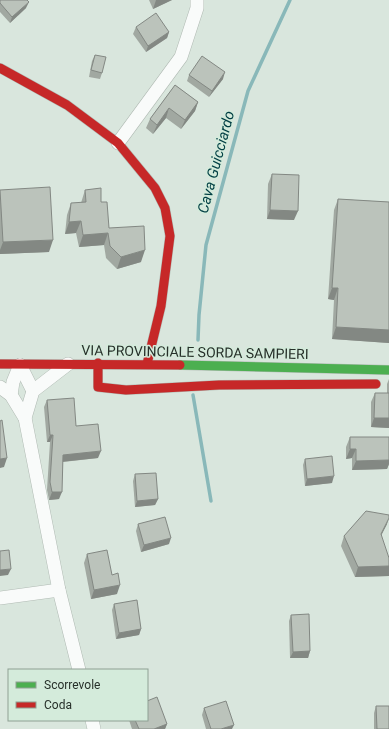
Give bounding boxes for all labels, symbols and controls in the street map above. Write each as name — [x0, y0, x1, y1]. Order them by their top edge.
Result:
water label: Cava Guicciardo — [194, 109, 238, 215]
street label: VIA PROVINCIALE SORDA SAMPIERI — [81, 342, 309, 362]
legend — [8, 669, 148, 721]
text: Scorrevole — [44, 678, 100, 692]
text: Coda — [44, 698, 72, 712]

